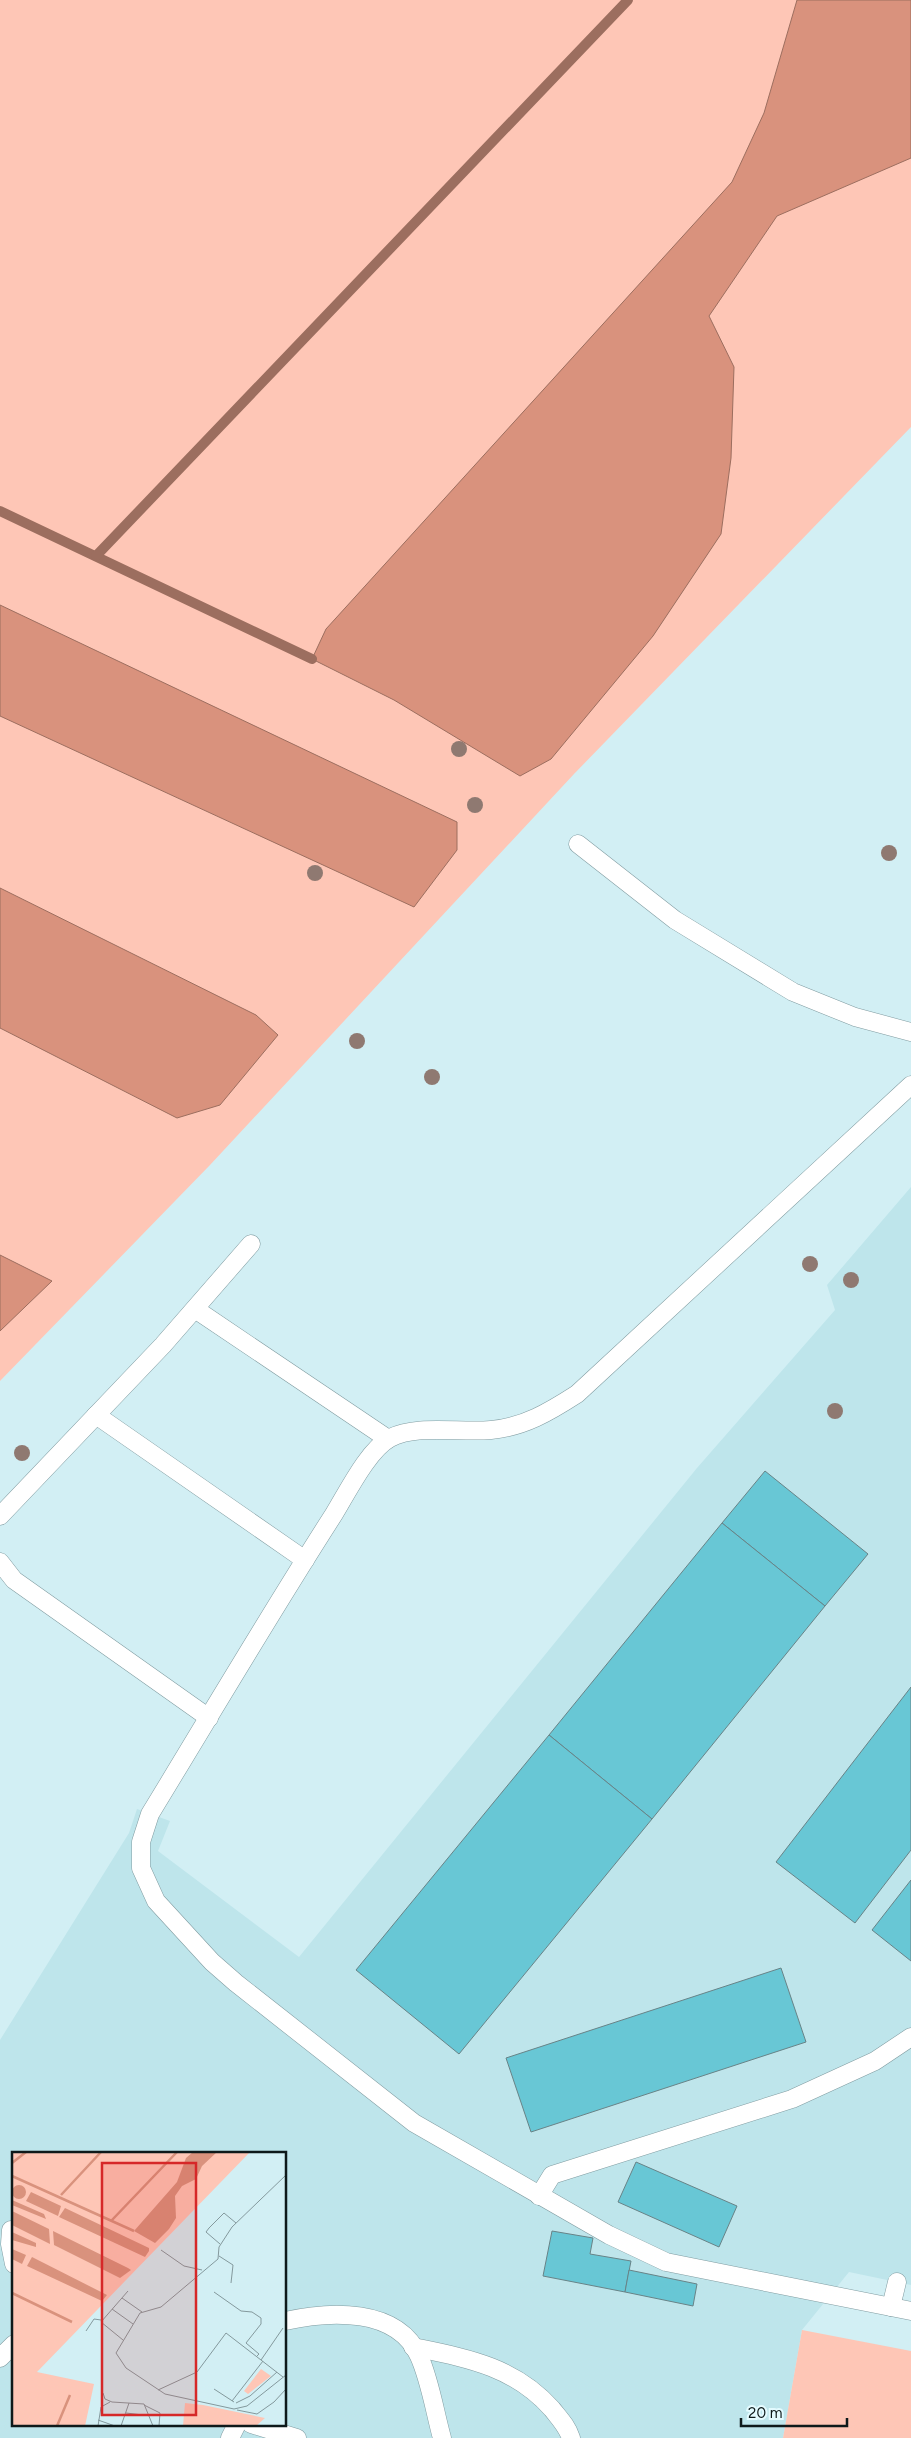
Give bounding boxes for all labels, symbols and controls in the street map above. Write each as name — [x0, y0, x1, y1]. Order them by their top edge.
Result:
inset map — [12, 2152, 286, 2426]
scale bar — [741, 2396, 847, 2428]
text: 20 m — [748, 2404, 782, 2422]

